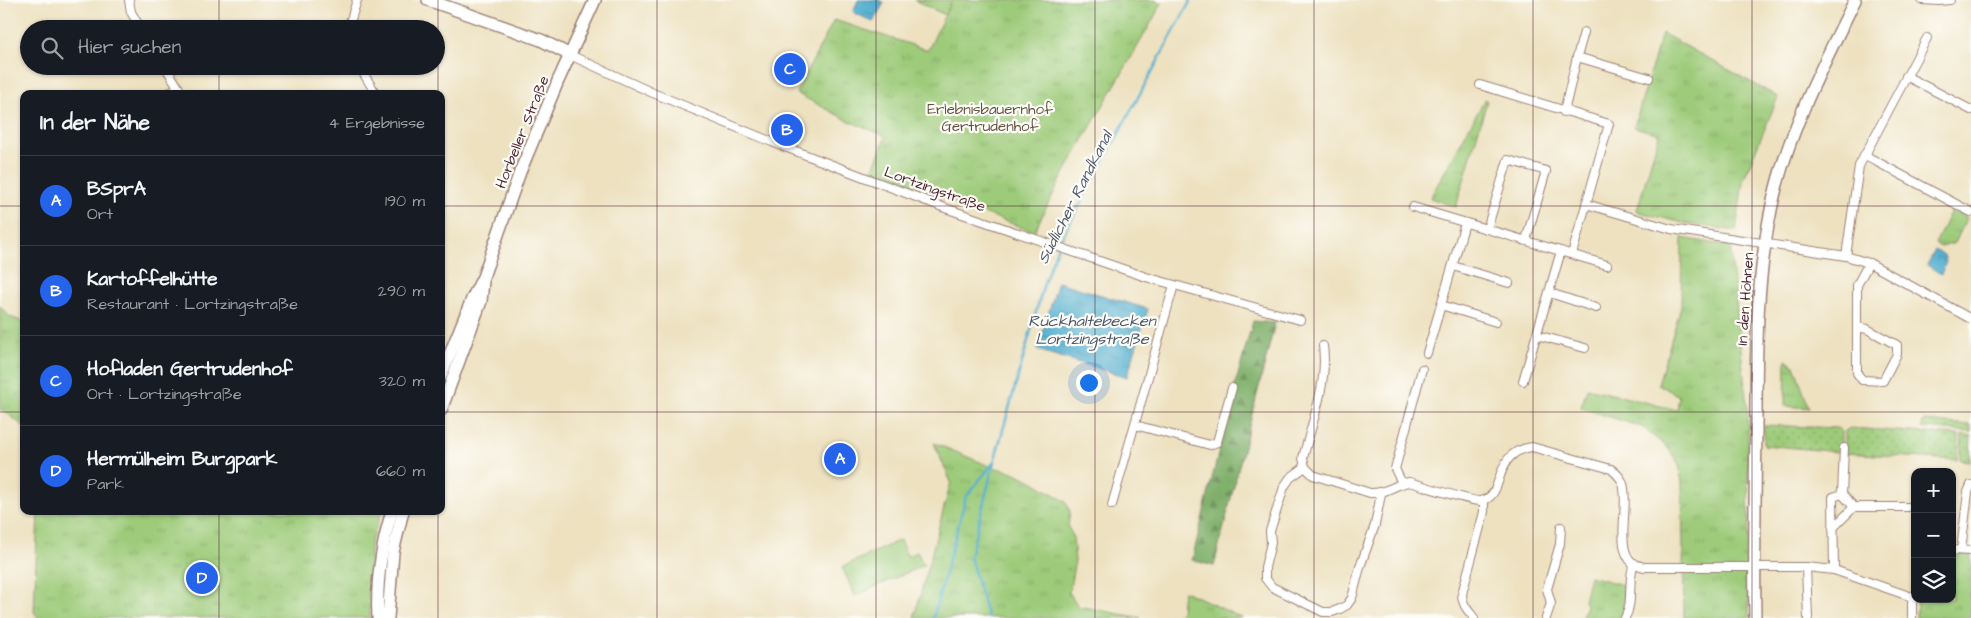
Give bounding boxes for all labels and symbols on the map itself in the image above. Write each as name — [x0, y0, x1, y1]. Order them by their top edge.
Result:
pin: C — [774, 50, 806, 88]
street label: Horbeller Straße — [490, 73, 555, 192]
park label: Erlebnisbauernhof Gertrudenhof — [927, 99, 1053, 137]
pin: B — [771, 111, 803, 149]
water label: Südlicher Randkanal — [1032, 125, 1119, 267]
street label: Lortzingstraße — [881, 161, 988, 218]
street label: In den Höhnen — [1732, 251, 1759, 346]
water label: Rückhaltebecken Lortzingstraße — [1028, 310, 1158, 351]
your location — [1076, 370, 1102, 396]
pin: A — [824, 440, 856, 478]
pin: D — [186, 559, 218, 597]

